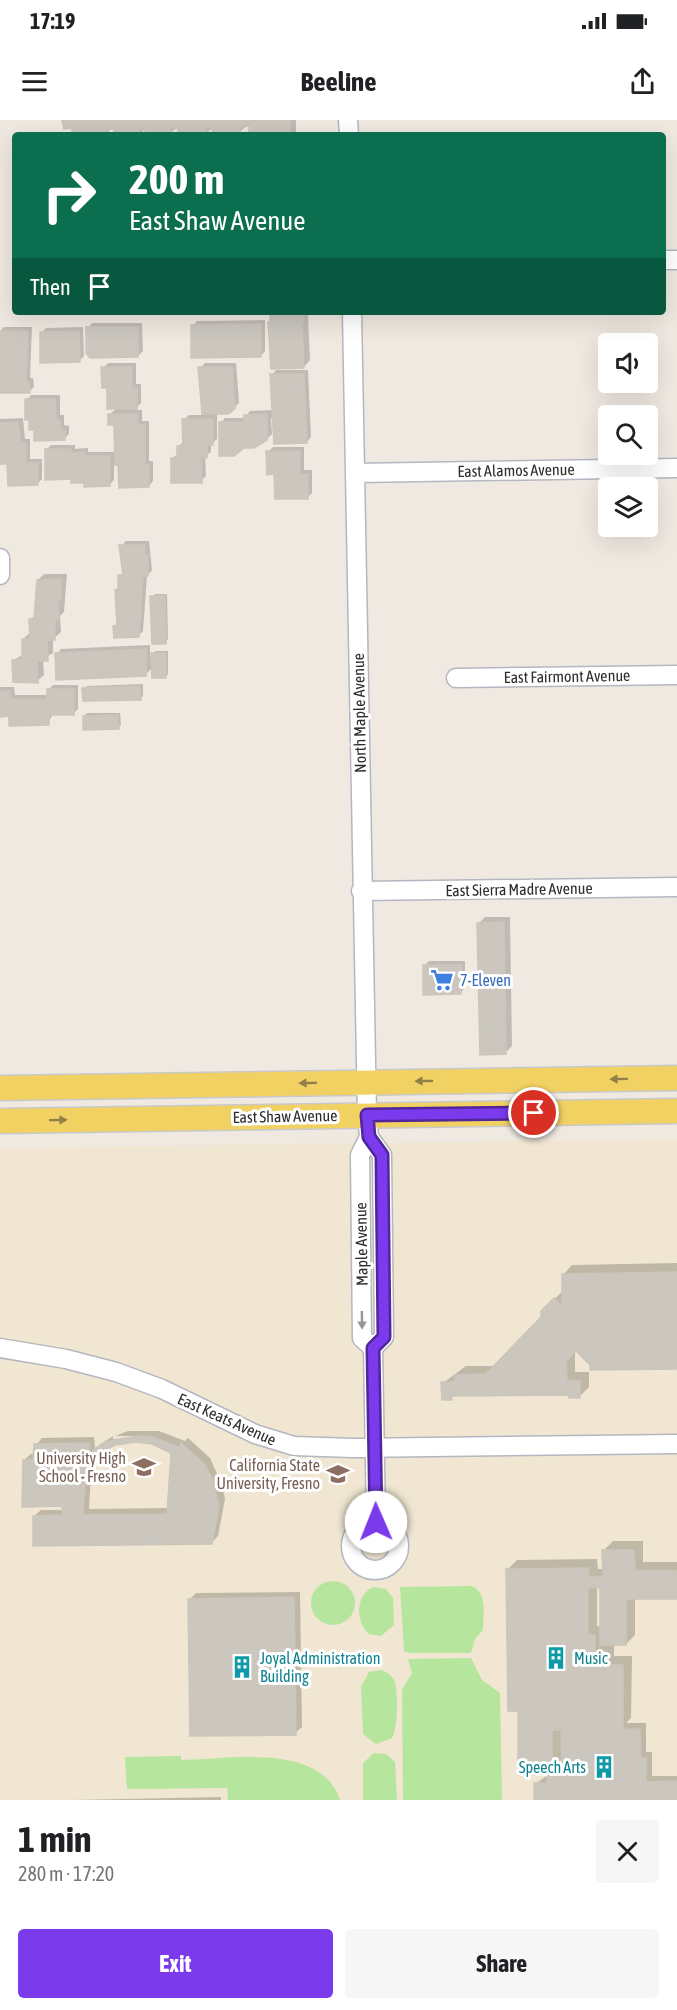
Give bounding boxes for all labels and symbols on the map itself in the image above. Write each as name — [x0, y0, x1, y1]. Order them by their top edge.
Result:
street label: East Alamos Avenue — [457, 460, 575, 480]
street label: North Maple Avenue — [349, 653, 370, 773]
street label: East Fairmont Avenue — [504, 666, 630, 686]
street label: East Sierra Madre Avenue — [445, 879, 593, 899]
supermarket icon: 7-Eleven — [429, 967, 455, 993]
place label: 7-Eleven — [460, 971, 511, 989]
one-way arrow — [609, 1074, 628, 1084]
one-way arrow — [414, 1077, 433, 1086]
one-way arrow — [298, 1078, 317, 1088]
pin — [508, 1087, 559, 1138]
street label: East Shaw Avenue — [233, 1106, 337, 1126]
one-way arrow — [49, 1115, 68, 1125]
street label: Maple Avenue — [351, 1202, 372, 1286]
one-way arrow — [357, 1310, 367, 1329]
street label: East Keats Avenue — [175, 1389, 279, 1449]
place label: University High School - Fresno — [36, 1449, 126, 1485]
school or university icon: University High School - Fresno — [131, 1454, 157, 1480]
place label: California State University, Fresno — [217, 1456, 320, 1493]
school or university icon: California State University, Fresno — [325, 1461, 351, 1487]
position arrow — [344, 1490, 408, 1554]
building icon: Music — [543, 1645, 569, 1671]
place label: Joyal Administration Building — [260, 1649, 381, 1686]
place label: Music — [574, 1649, 608, 1667]
building icon: Joyal Administration Building — [229, 1654, 255, 1680]
building icon: Speech Arts — [591, 1754, 617, 1780]
place label: Speech Arts — [519, 1758, 586, 1777]

